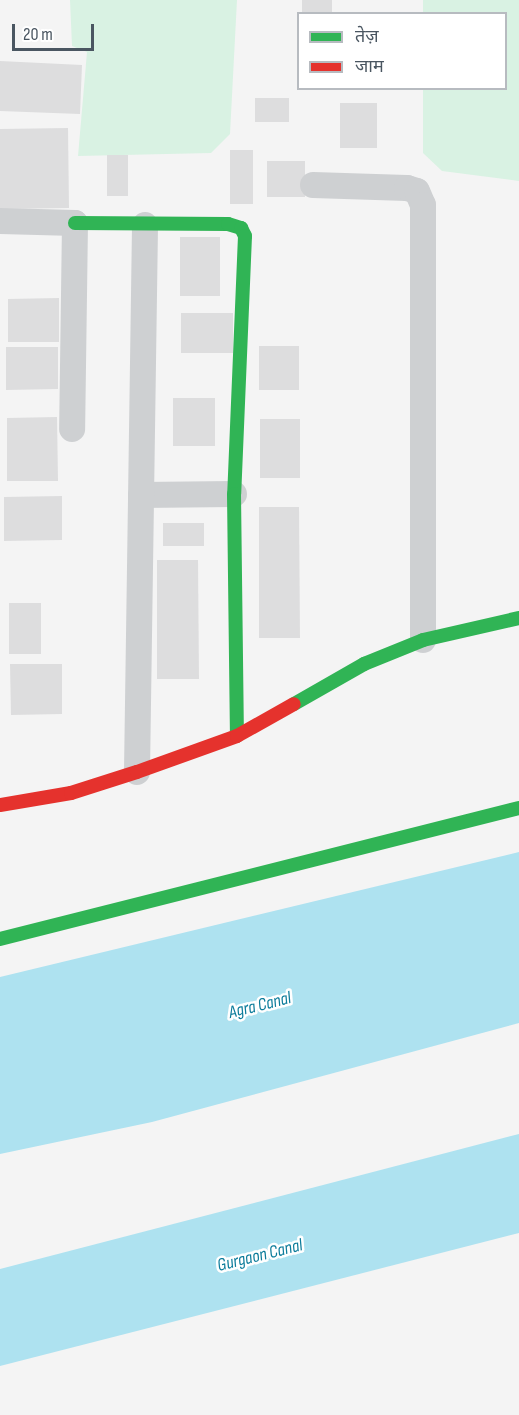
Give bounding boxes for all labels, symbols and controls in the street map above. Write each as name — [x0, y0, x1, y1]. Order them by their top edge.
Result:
scale bar — [15, 12, 98, 50]
legend — [297, 12, 507, 90]
text: 20 m — [23, 24, 53, 45]
text: तेज़ — [355, 26, 379, 47]
text: जाम — [355, 56, 384, 77]
water label: Agra Canal — [226, 988, 294, 1024]
water label: Gurgaon Canal — [215, 1235, 305, 1277]

